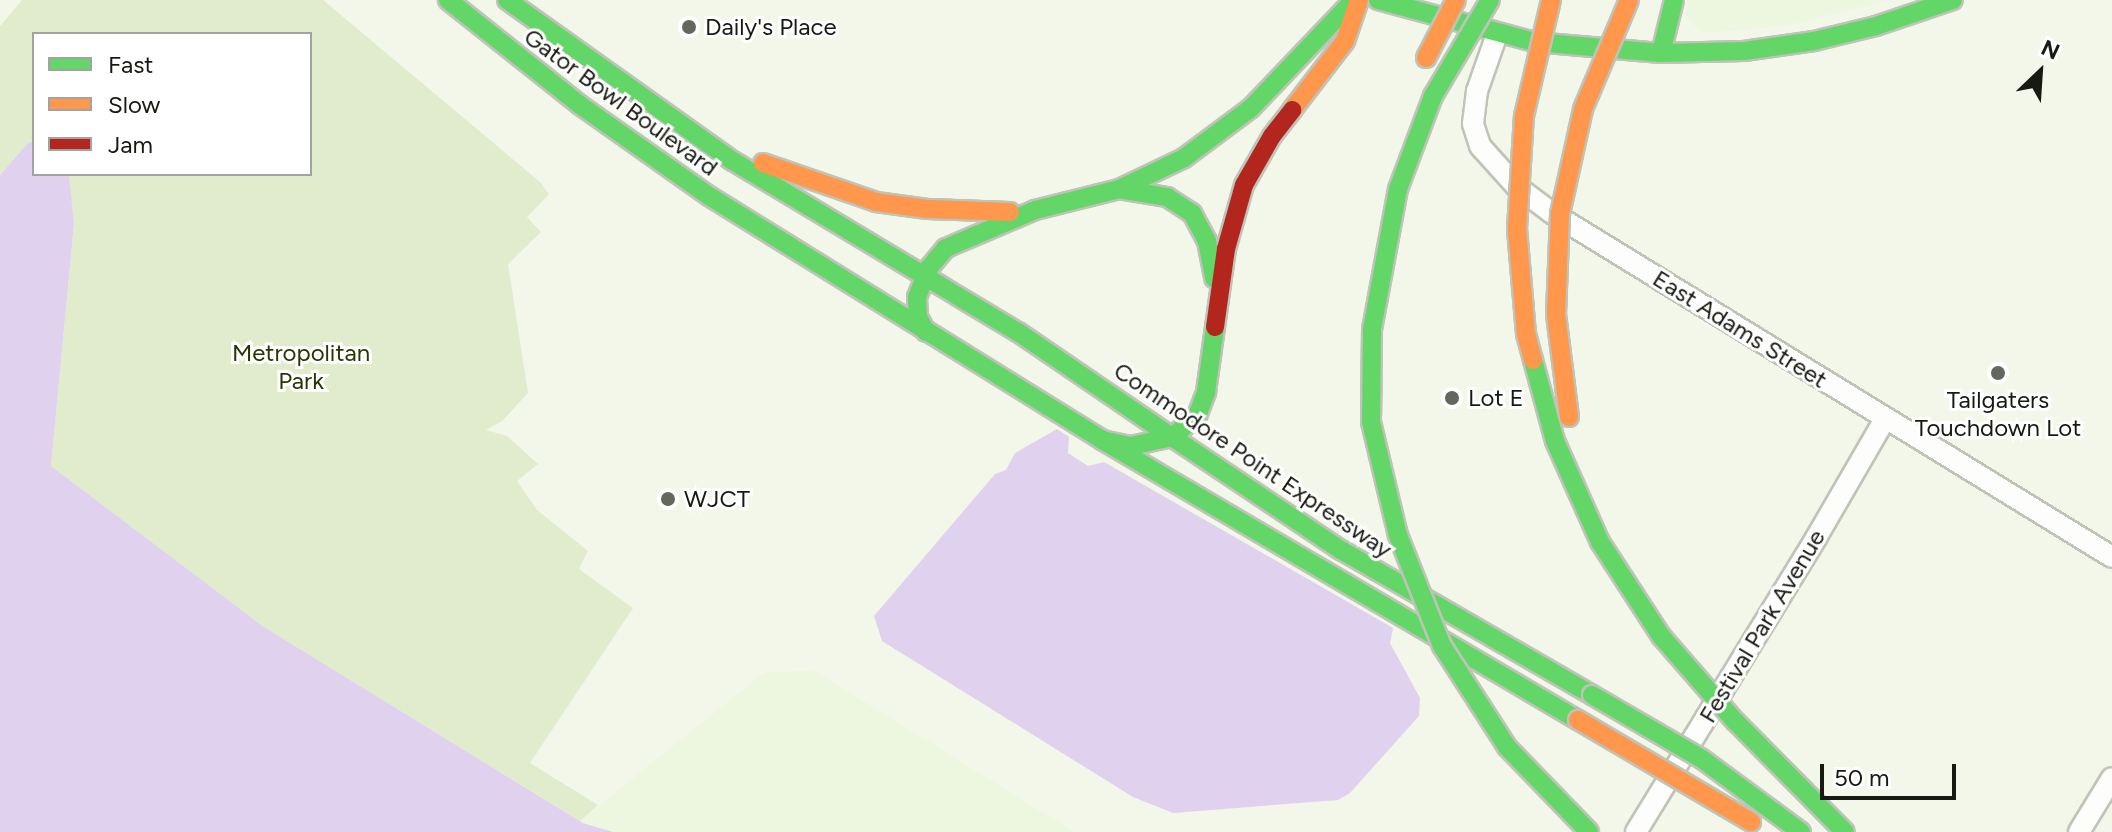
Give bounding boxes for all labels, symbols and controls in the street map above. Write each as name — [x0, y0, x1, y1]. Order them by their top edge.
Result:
place label: Daily's Place — [705, 13, 837, 41]
marker: Daily's Place — [680, 18, 698, 36]
street label: Gator Bowl Boulevard — [519, 22, 723, 182]
legend — [32, 32, 312, 176]
north arrow — [2000, 32, 2080, 112]
text: N — [2037, 34, 2064, 66]
text: Fast — [108, 50, 153, 79]
text: Slow — [108, 90, 160, 119]
text: Jam — [108, 130, 153, 159]
street label: East Adams Street — [1648, 264, 1832, 394]
park label: Metropolitan Park — [232, 339, 370, 395]
street label: Commodore Point Expressway — [1108, 356, 1398, 564]
marker: Tailgaters Touchdown Lot — [1989, 364, 2007, 382]
place label: Lot E — [1468, 384, 1524, 412]
place label: Tailgaters Touchdown Lot — [1915, 386, 2081, 442]
marker: Lot E — [1443, 389, 1461, 407]
place label: WJCT — [684, 485, 750, 513]
marker: WJCT — [659, 490, 677, 508]
street label: Festival Park Avenue — [1693, 524, 1831, 728]
scale bar — [1824, 748, 1960, 798]
text: 50 m — [1834, 763, 1890, 792]

